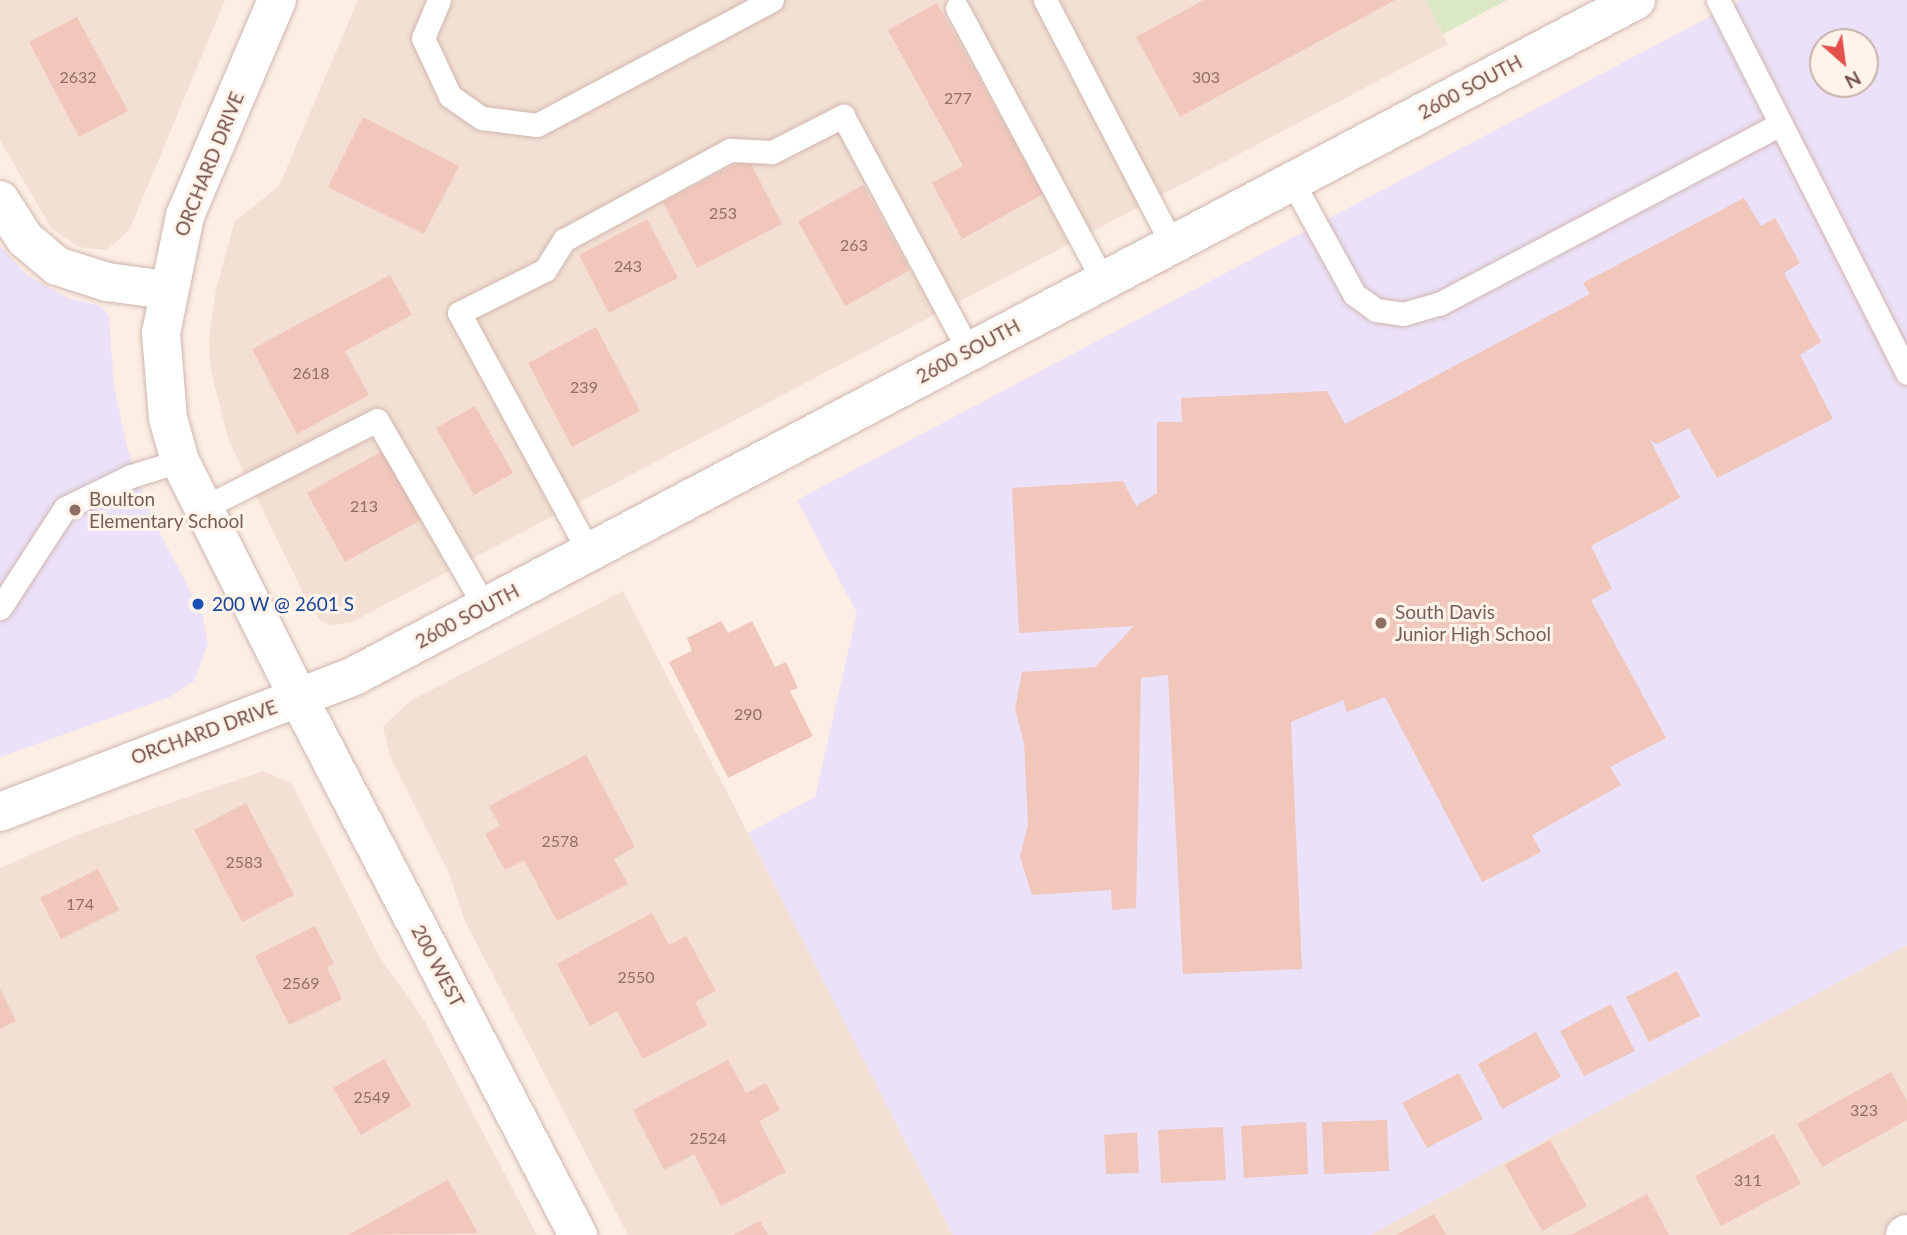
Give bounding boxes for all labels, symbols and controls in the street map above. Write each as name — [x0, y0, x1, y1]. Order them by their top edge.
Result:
north arrow — [1809, 28, 1879, 98]
street label: 2600 SOUTH — [1414, 50, 1526, 124]
house number: 2632 — [59, 67, 97, 87]
house number: 303 — [1192, 67, 1220, 87]
text: N — [1841, 67, 1865, 94]
street label: ORCHARD DRIVE — [170, 88, 248, 240]
house number: 277 — [944, 88, 972, 108]
house number: 253 — [709, 203, 737, 223]
house number: 263 — [840, 235, 868, 255]
house number: 243 — [614, 256, 642, 276]
street label: 2600 SOUTH — [912, 314, 1024, 388]
house number: 2618 — [292, 363, 330, 383]
house number: 239 — [570, 377, 598, 397]
place label: Boulton Elementary School — [89, 488, 244, 532]
house number: 213 — [350, 496, 378, 516]
marker: Boulton Elementary School — [67, 502, 83, 518]
street label: 2600 SOUTH — [411, 579, 523, 653]
place label: 200 W @ 2601 S — [212, 593, 354, 615]
marker: 200 W @ 2601 S — [190, 596, 206, 612]
place label: South Davis Junior High School — [1395, 601, 1551, 645]
marker: South Davis Junior High School — [1373, 615, 1389, 631]
street label: ORCHARD DRIVE — [128, 695, 280, 769]
house number: 290 — [734, 704, 762, 724]
house number: 2578 — [541, 831, 579, 851]
house number: 2583 — [225, 852, 263, 872]
house number: 174 — [66, 894, 94, 914]
street label: 200 WEST — [407, 921, 469, 1011]
house number: 2550 — [617, 967, 655, 987]
house number: 2569 — [282, 973, 320, 993]
house number: 2549 — [353, 1087, 391, 1107]
house number: 323 — [1850, 1100, 1878, 1120]
house number: 2524 — [689, 1128, 727, 1148]
house number: 311 — [1734, 1170, 1762, 1190]

